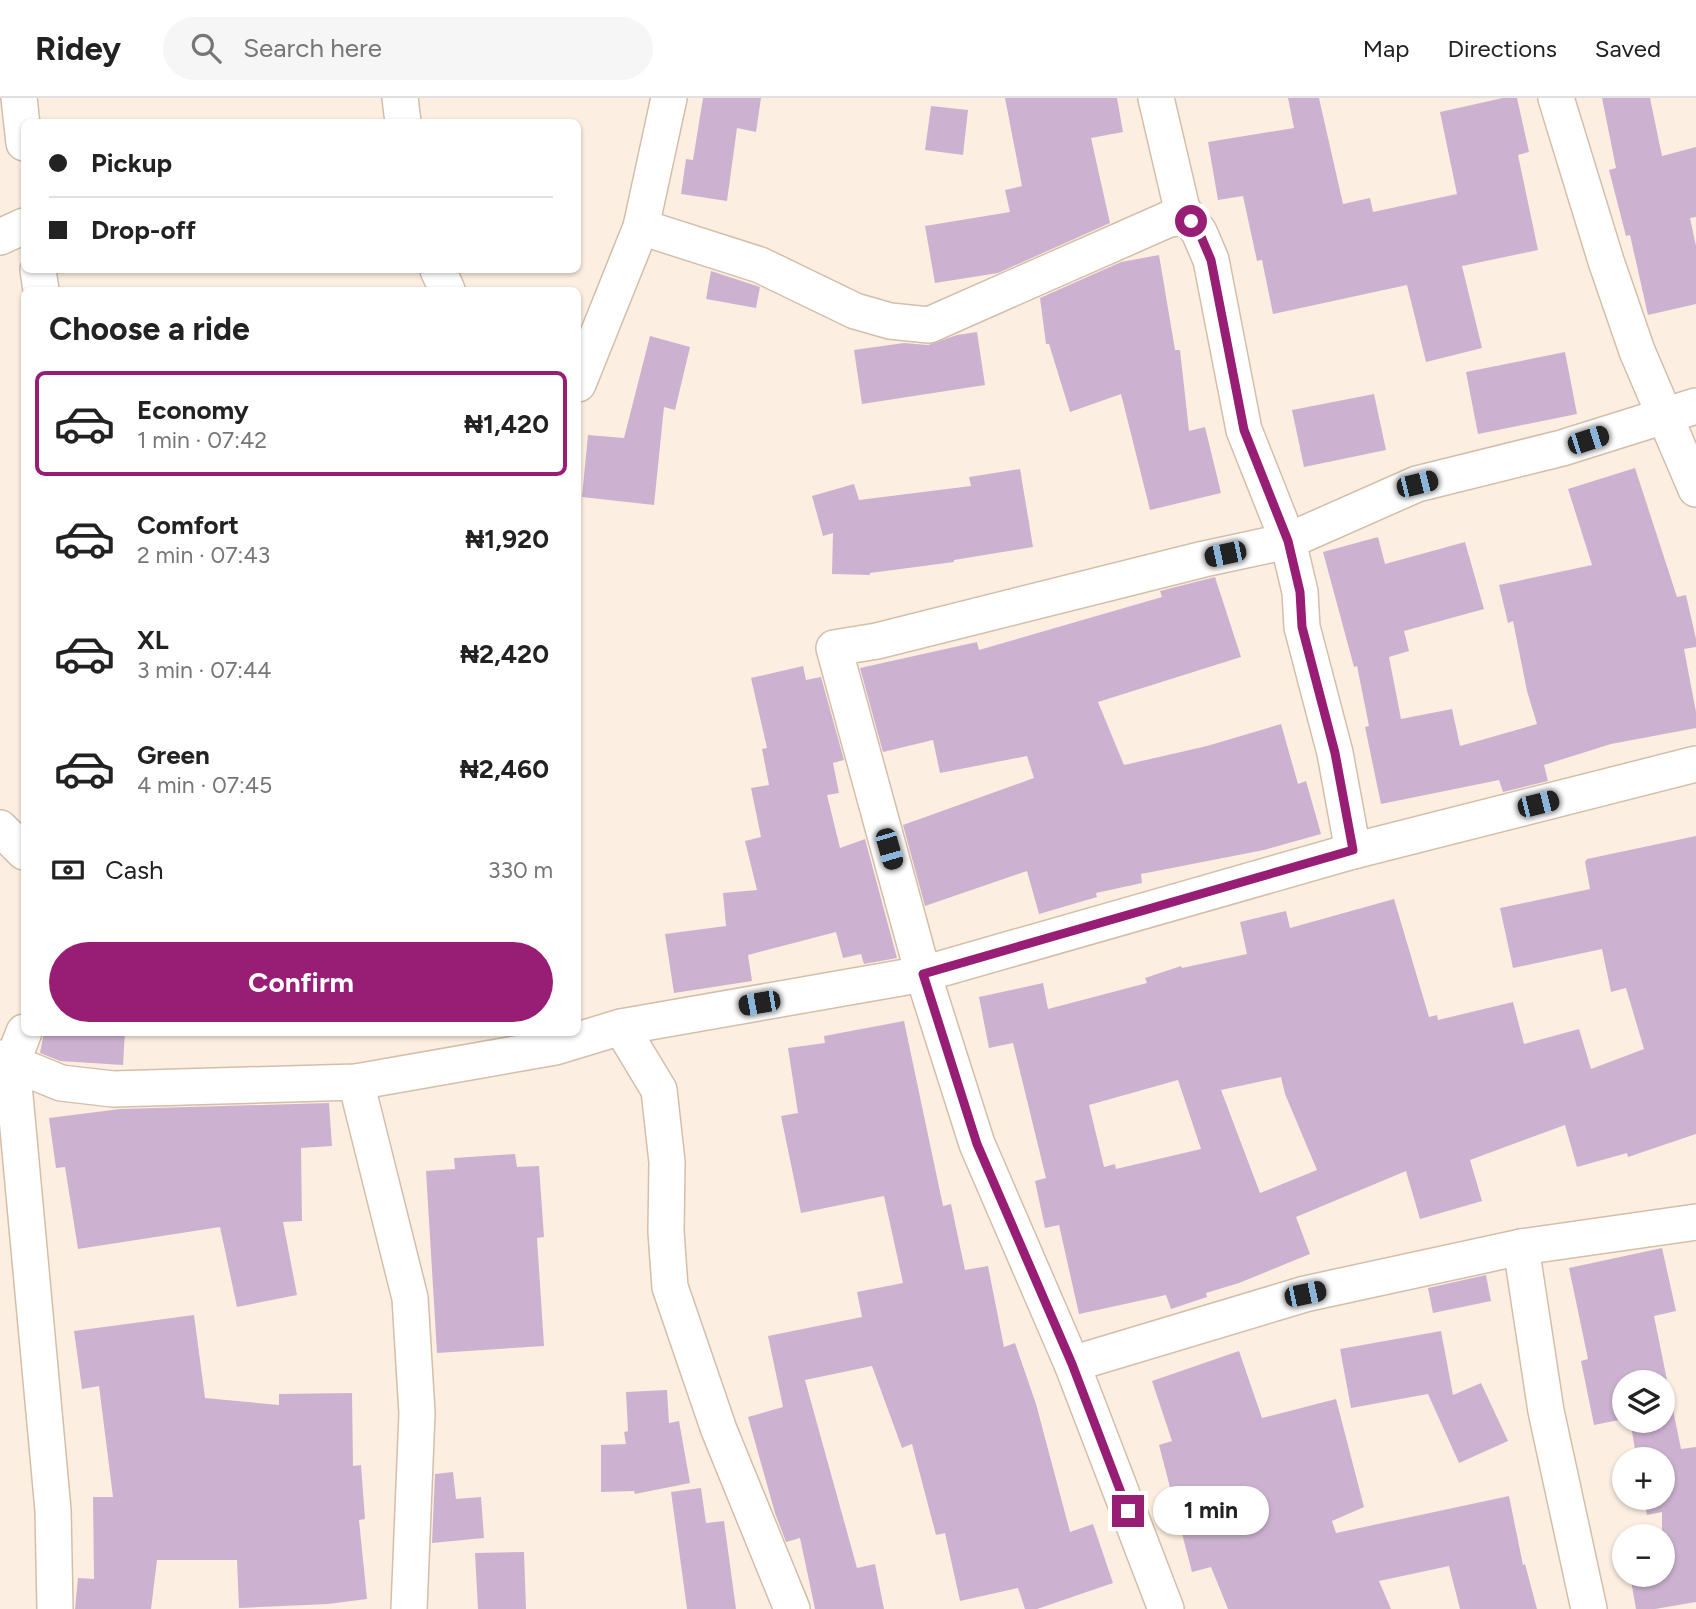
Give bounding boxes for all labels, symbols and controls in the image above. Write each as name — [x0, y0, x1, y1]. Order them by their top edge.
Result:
search box — [163, 17, 653, 80]
text: Ridey — [35, 29, 121, 68]
icon: search — [187, 29, 225, 67]
text: Search here — [243, 32, 382, 64]
text: Map — [1363, 34, 1409, 63]
text: Directions — [1447, 34, 1557, 63]
text: Saved — [1595, 34, 1661, 63]
text: Pickup — [91, 147, 172, 179]
route start — [1175, 205, 1207, 237]
text: Drop-off — [91, 214, 196, 246]
text: Choose a ride — [49, 310, 250, 348]
icon: car — [53, 392, 116, 455]
text: Economy — [137, 394, 249, 426]
text: ₦1,420 — [464, 408, 549, 440]
car — [1565, 424, 1612, 456]
text: 1 min · 07:42 — [137, 426, 267, 454]
car — [1395, 469, 1440, 499]
icon: car — [53, 507, 116, 570]
text: Comfort — [137, 509, 239, 541]
text: ₦1,920 — [466, 523, 549, 555]
car — [1203, 539, 1248, 569]
text: 2 min · 07:43 — [137, 541, 270, 569]
icon: car — [53, 622, 116, 685]
text: XL — [137, 624, 169, 656]
text: ₦2,420 — [460, 638, 549, 670]
text: 3 min · 07:44 — [137, 656, 272, 684]
icon: car — [53, 737, 116, 800]
text: Green — [137, 739, 210, 771]
text: ₦2,460 — [460, 753, 549, 785]
text: 4 min · 07:45 — [137, 771, 272, 799]
car — [1516, 789, 1561, 819]
car — [874, 826, 905, 872]
icon: cash — [49, 851, 87, 889]
text: Cash — [105, 854, 164, 886]
text: 330 m — [488, 856, 553, 884]
button: Confirm — [49, 942, 553, 1022]
car — [737, 989, 782, 1017]
car — [1283, 1279, 1328, 1309]
map controls — [1612, 1370, 1675, 1587]
button: layers — [1612, 1370, 1675, 1433]
button: + — [1612, 1447, 1675, 1510]
callout: 1 min — [1152, 1486, 1268, 1536]
route end — [1112, 1495, 1144, 1527]
text: 1 min — [1184, 1496, 1238, 1524]
button: − — [1612, 1524, 1675, 1587]

